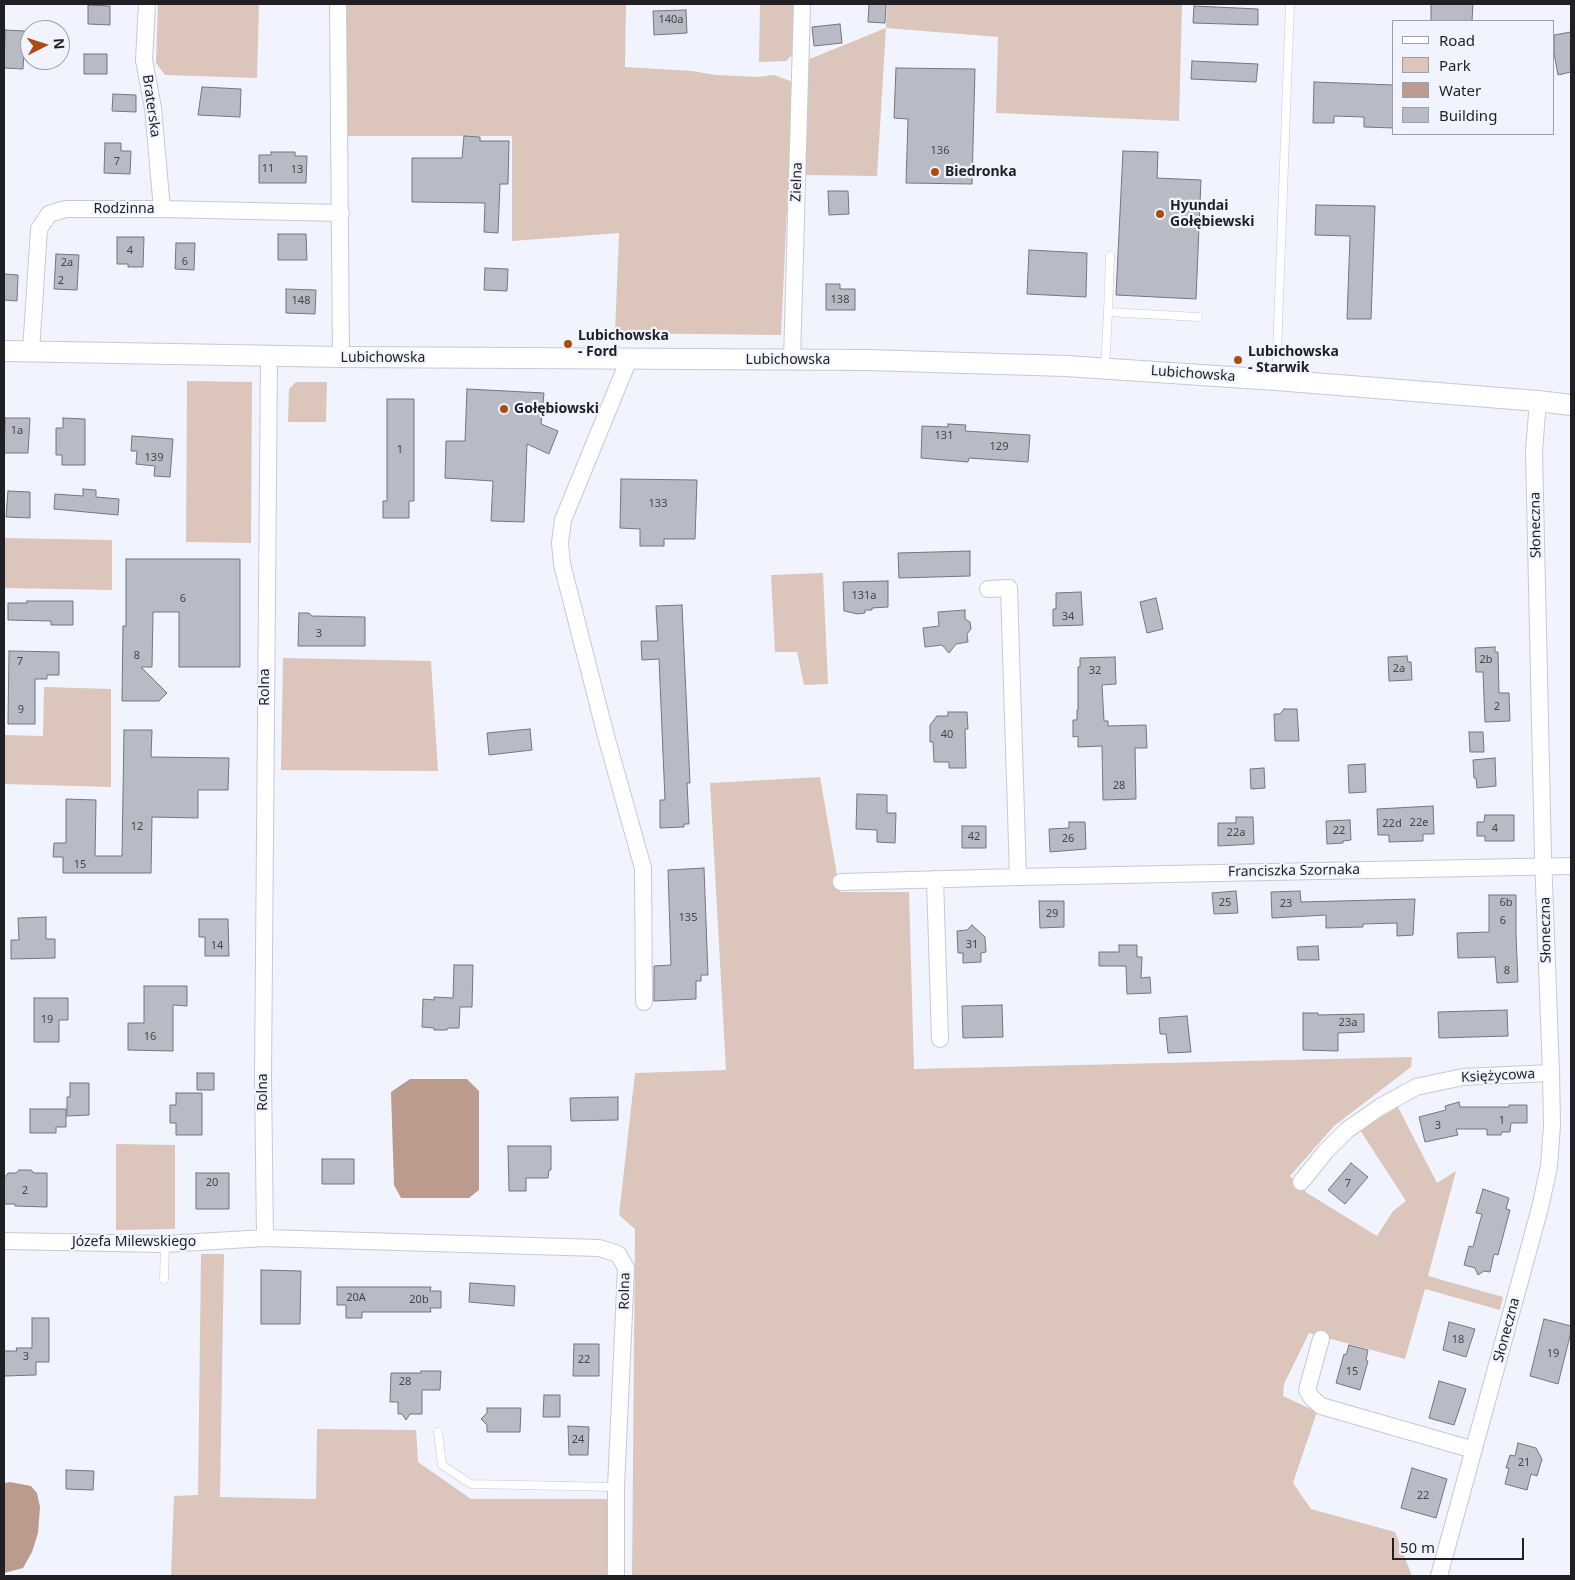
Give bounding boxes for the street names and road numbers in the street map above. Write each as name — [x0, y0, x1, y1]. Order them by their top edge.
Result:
street label: Braterska — [138, 74, 164, 138]
street label: Zielna — [788, 162, 806, 202]
street label: Rodzinna — [93, 201, 155, 217]
street label: Lubichowska — [341, 350, 425, 366]
street label: Lubichowska — [746, 352, 830, 368]
street label: Lubichowska — [1150, 363, 1236, 385]
street label: Słoneczna — [1527, 492, 1545, 558]
street label: Rolna — [257, 668, 273, 706]
street label: Franciszka Szornaka — [1228, 861, 1360, 881]
street label: Słoneczna — [1537, 897, 1555, 963]
street label: Księżycowa — [1460, 1066, 1536, 1086]
street label: Rolna — [255, 1073, 271, 1111]
street label: Józefa Milewskiego — [72, 1234, 196, 1250]
street label: Rolna — [616, 1272, 634, 1310]
street label: Słoneczna — [1490, 1296, 1524, 1364]

